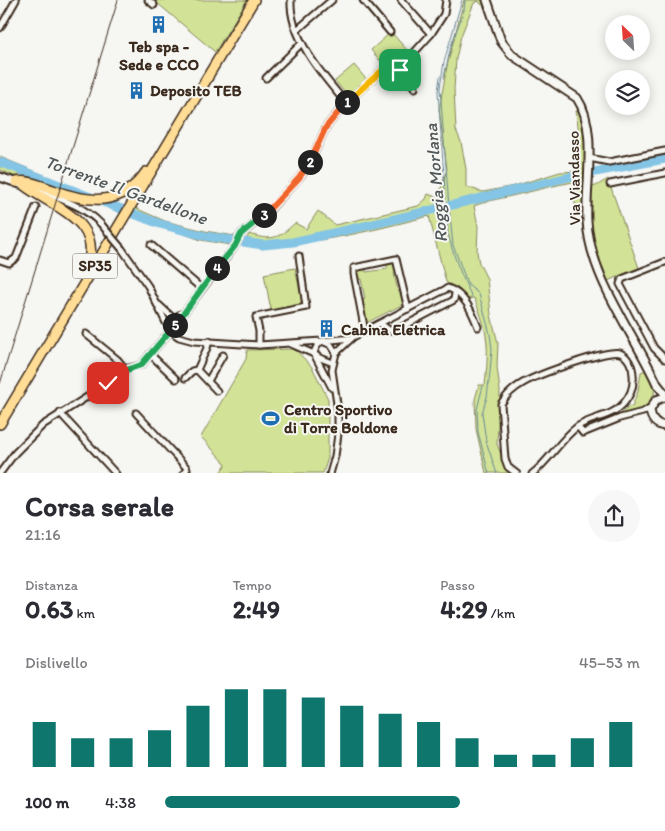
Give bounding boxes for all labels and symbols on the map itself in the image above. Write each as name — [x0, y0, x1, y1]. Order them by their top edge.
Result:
building icon: Teb spa - Sede e CCO — [149, 14, 169, 34]
north arrow — [605, 15, 650, 60]
place label: Teb spa - Sede e CCO — [119, 37, 199, 74]
pin — [379, 49, 421, 91]
building icon: Deposito TEB — [126, 80, 146, 100]
place label: Deposito TEB — [150, 81, 242, 101]
pin: 1 — [334, 90, 360, 114]
water label: Roggia Morlana — [420, 122, 452, 244]
street label: Via Viandasso — [564, 130, 584, 226]
water label: Torrente Il Gardellone — [42, 150, 211, 230]
pin: 2 — [298, 150, 322, 174]
pin: 3 — [252, 202, 276, 228]
road number: SP35 — [72, 254, 118, 278]
pin: 4 — [204, 256, 230, 280]
pin: 5 — [162, 312, 188, 338]
building icon: Cabina Eletrica — [317, 319, 337, 339]
place label: Cabina Eletrica — [341, 320, 446, 339]
pin — [87, 362, 129, 404]
place label: Centro Sportivo di Torre Boldone — [284, 400, 398, 437]
sports icon: Centro Sportivo di Torre Boldone — [260, 408, 280, 428]

